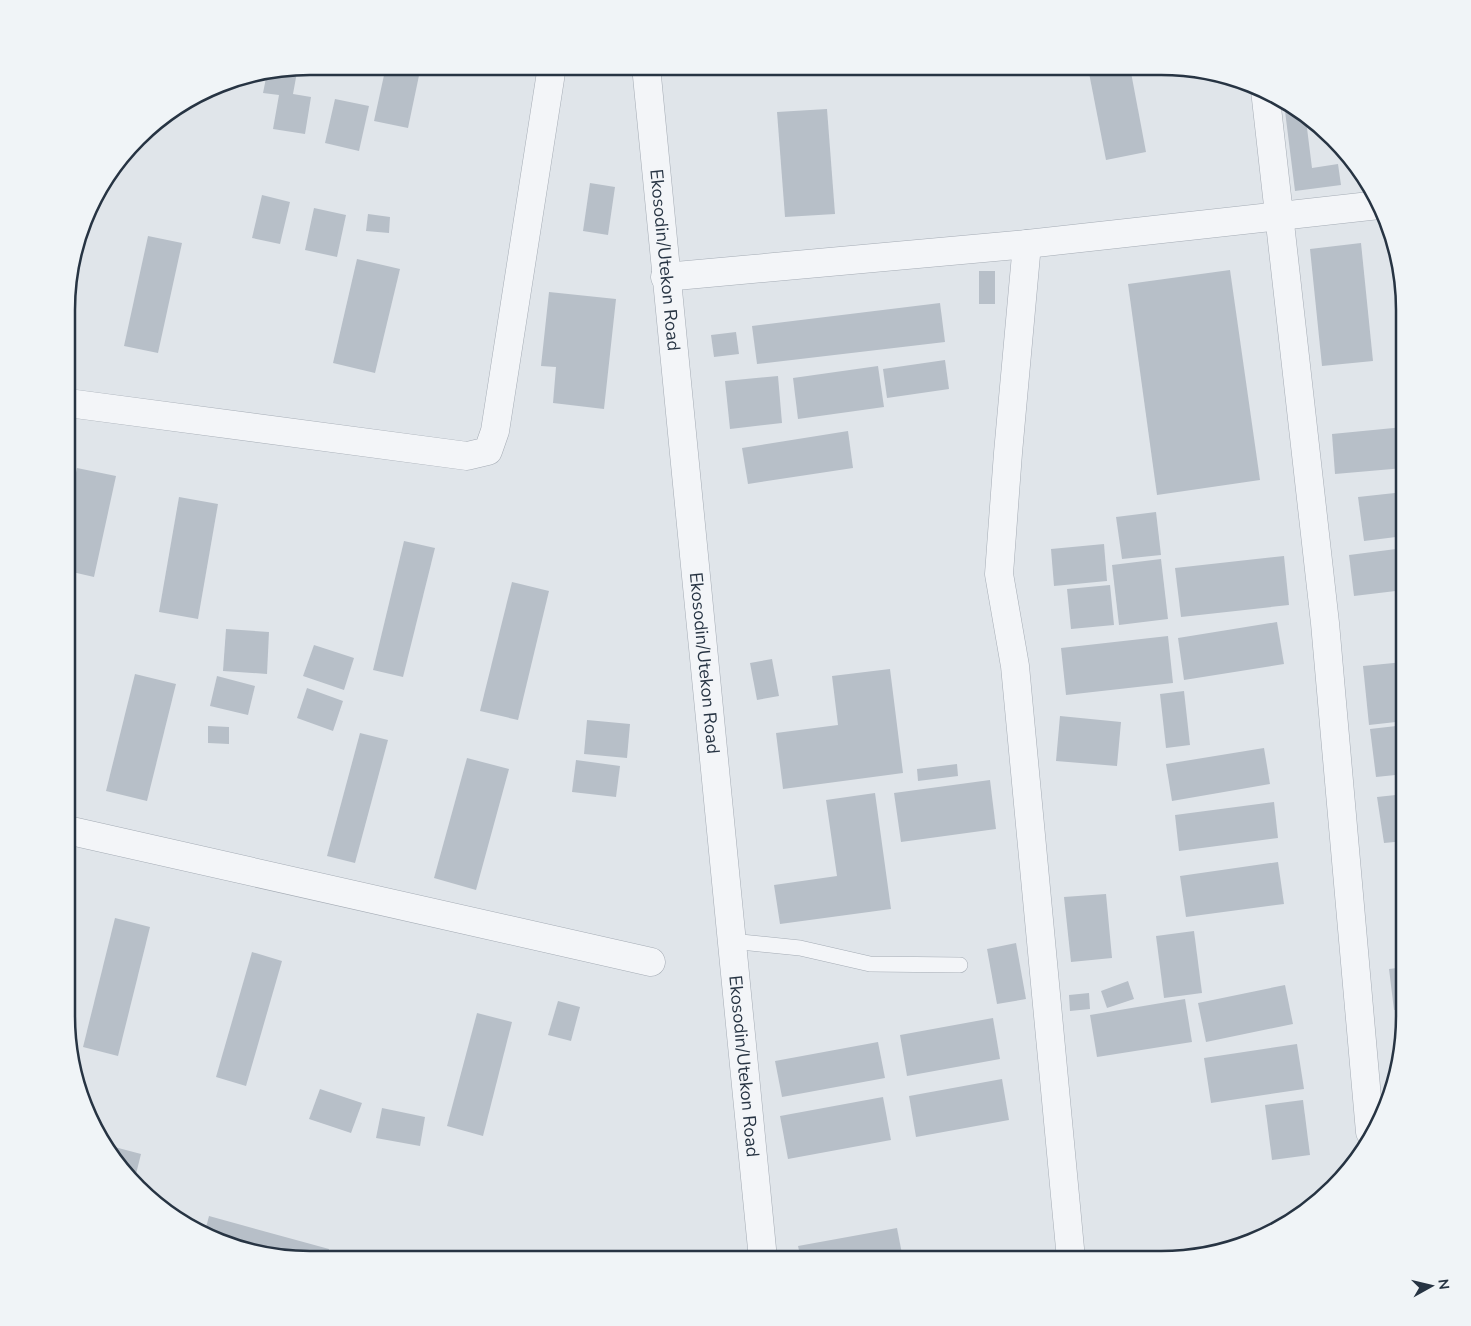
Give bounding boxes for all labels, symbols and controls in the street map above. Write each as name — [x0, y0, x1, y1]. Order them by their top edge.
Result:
street label: Ekosodin/Utekon Road — [644, 168, 686, 352]
street label: Ekosodin/Utekon Road — [684, 571, 725, 755]
street label: Ekosodin/Utekon Road — [723, 974, 765, 1158]
north arrow — [1406, 1261, 1456, 1311]
text: N — [1433, 1278, 1454, 1291]

